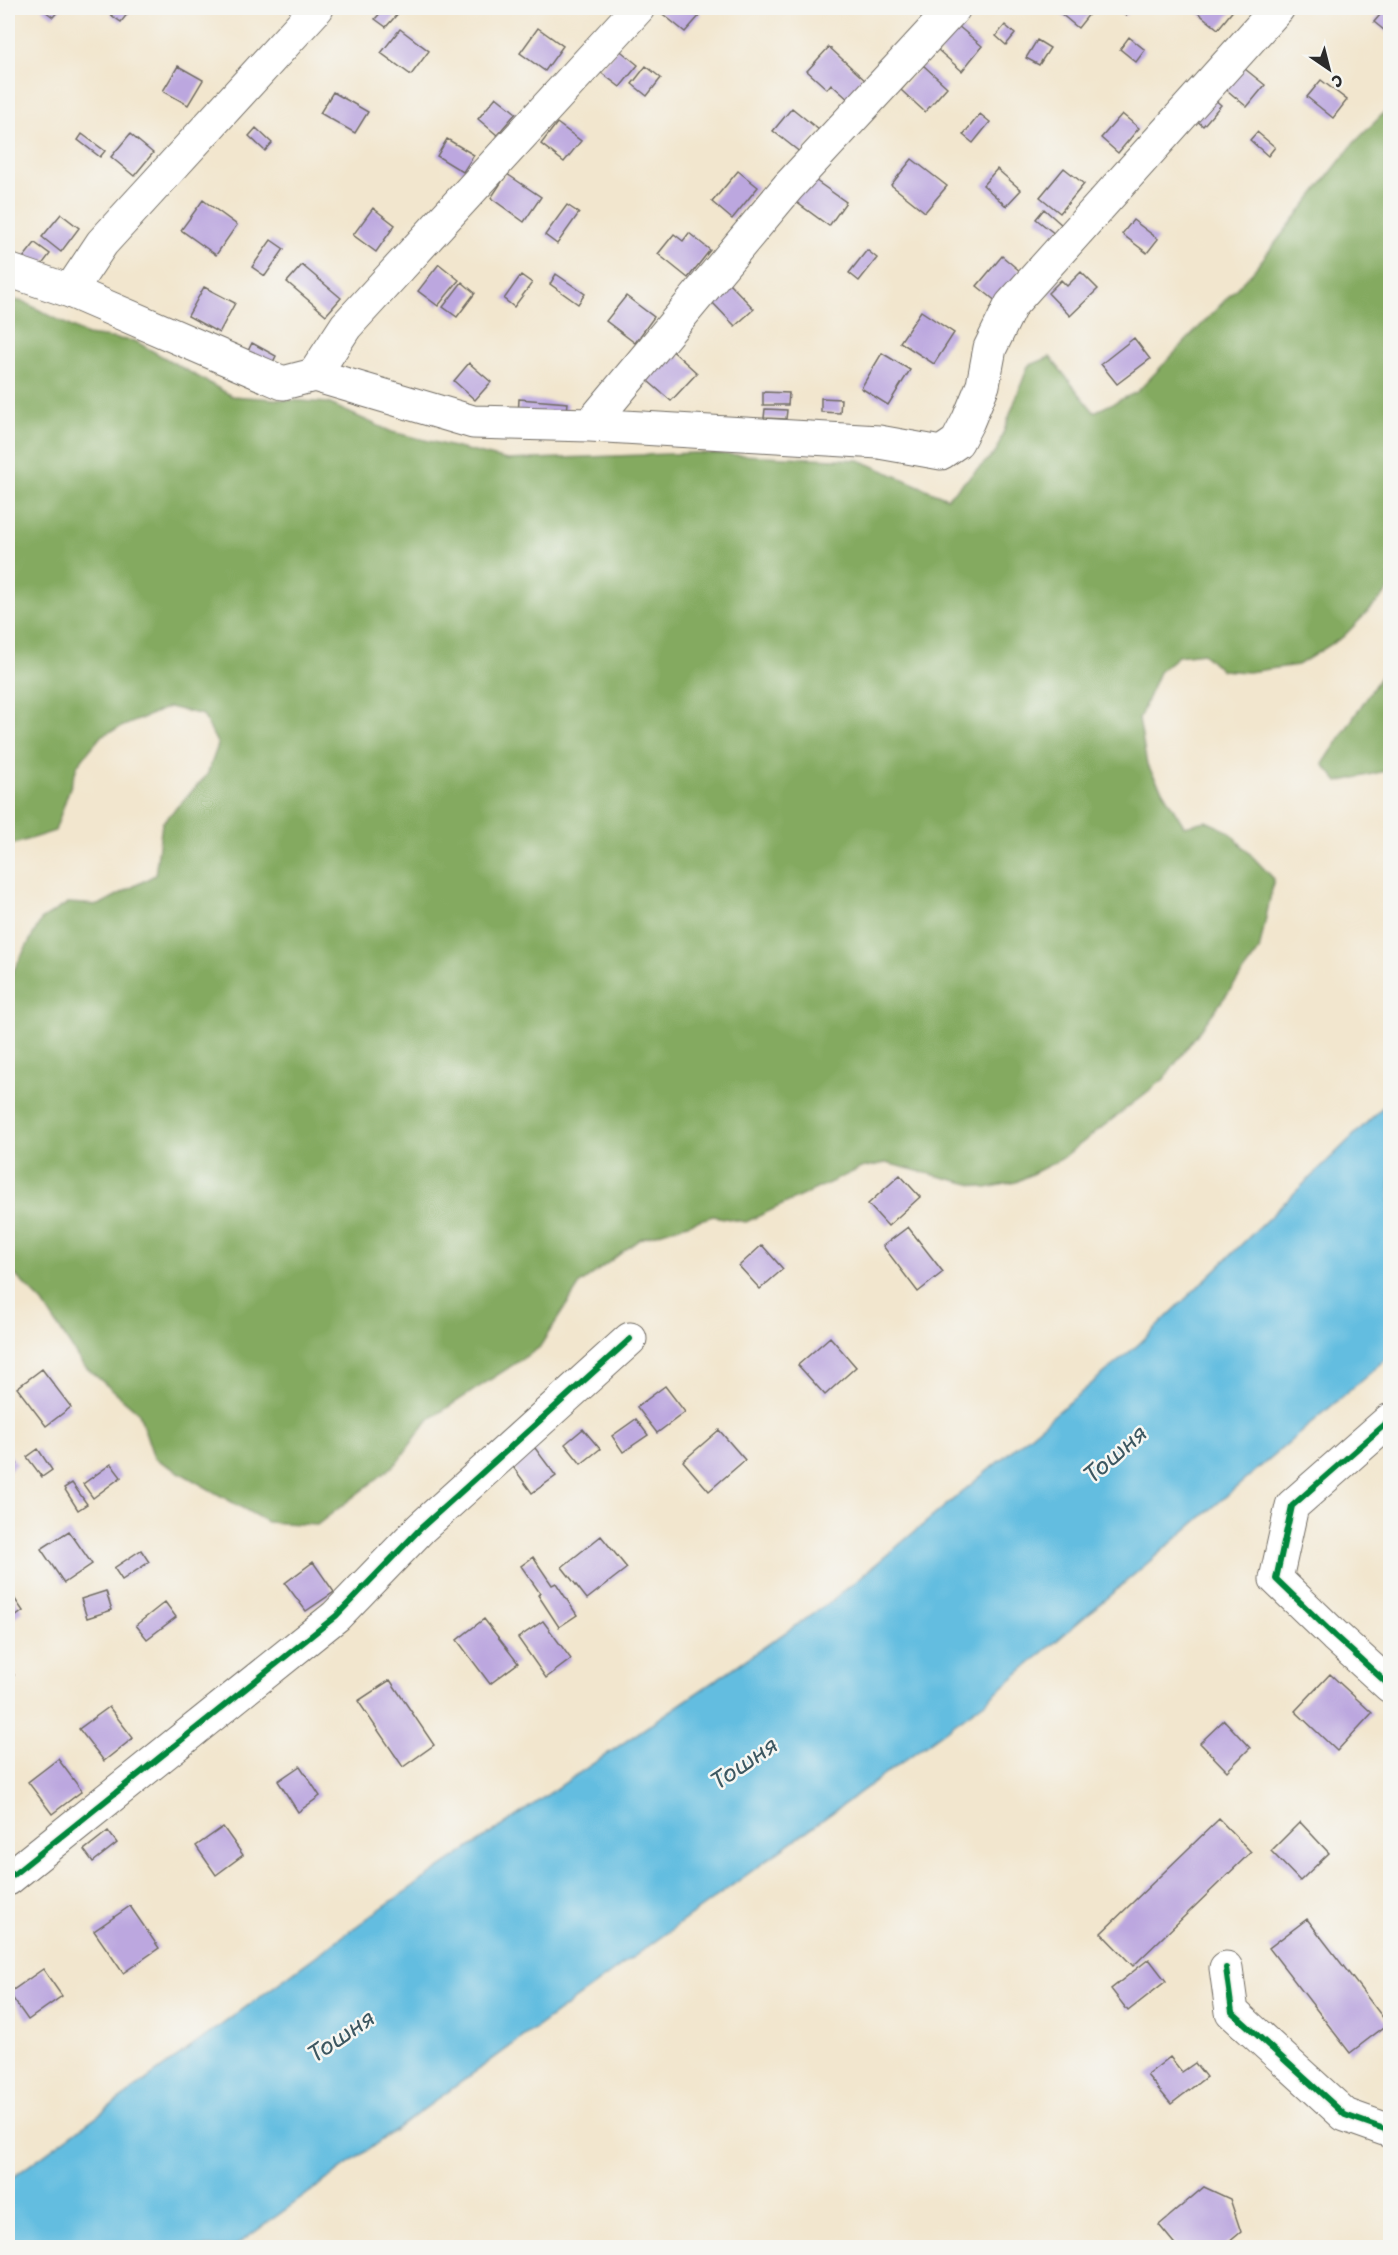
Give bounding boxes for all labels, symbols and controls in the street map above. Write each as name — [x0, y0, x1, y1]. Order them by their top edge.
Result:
north arrow — [1299, 39, 1359, 99]
text: С — [1327, 69, 1347, 92]
water label: Тошня — [1076, 1417, 1154, 1491]
water label: Тошня — [704, 1729, 784, 1797]
water label: Тошня — [301, 2002, 381, 2070]

